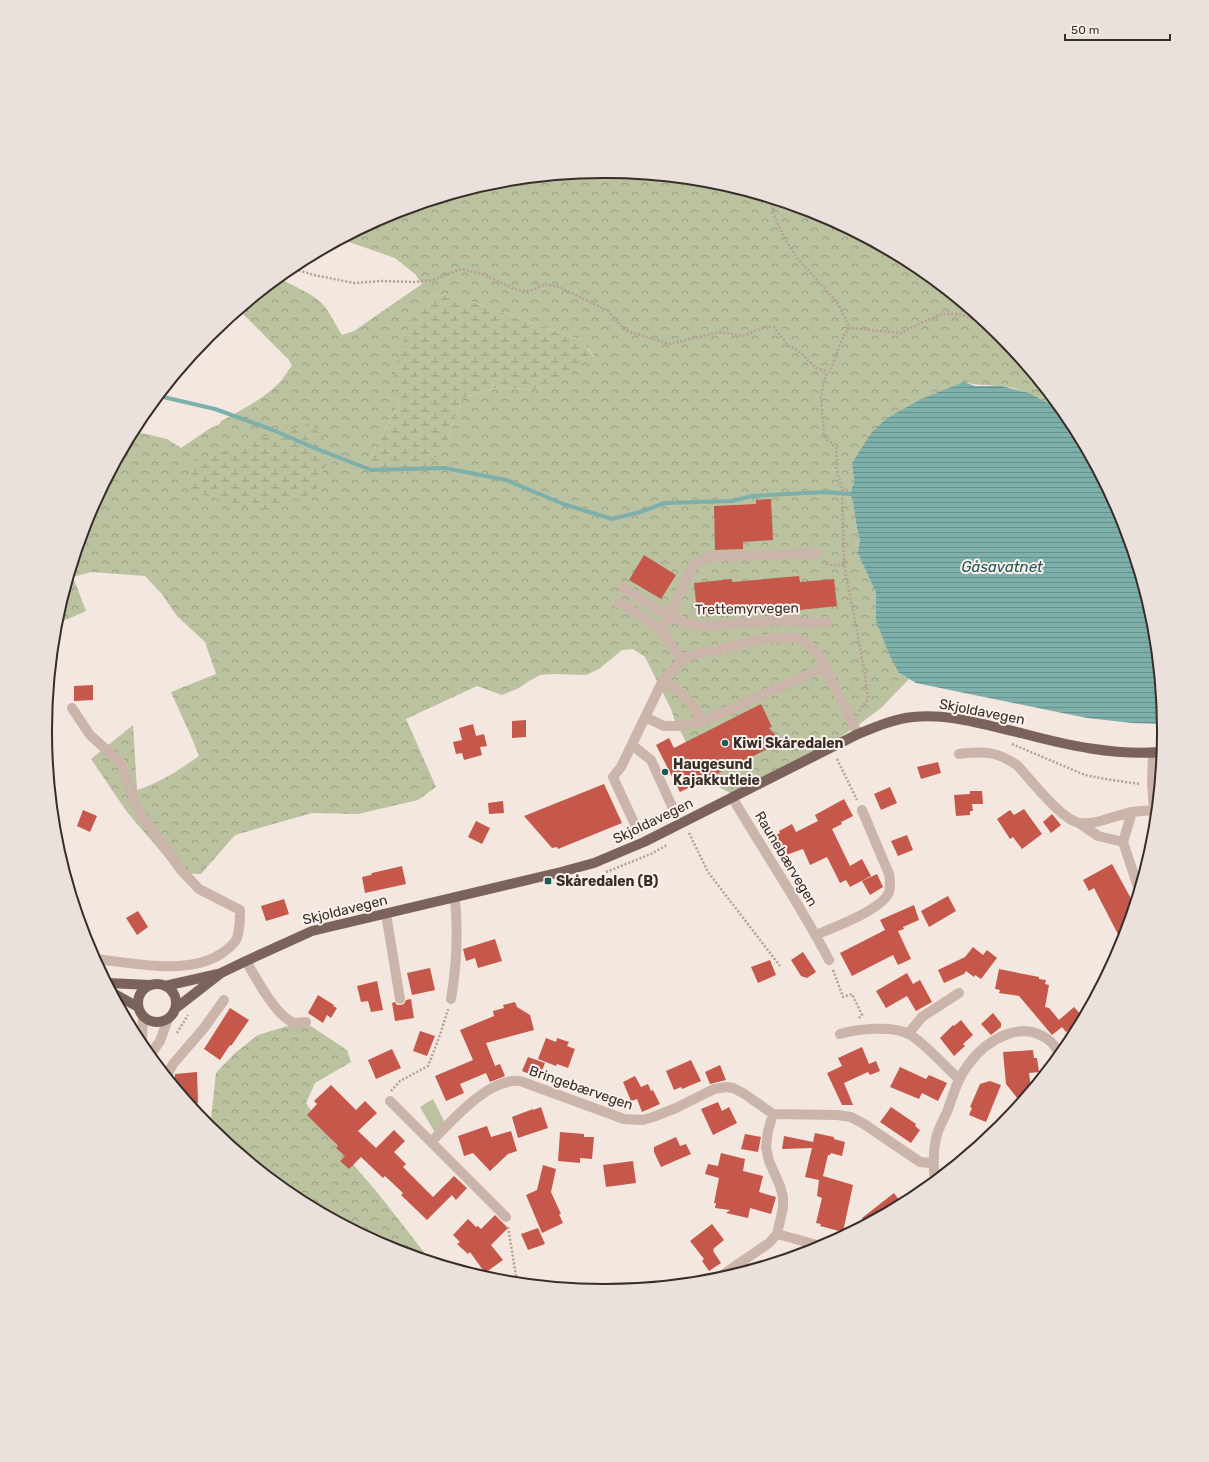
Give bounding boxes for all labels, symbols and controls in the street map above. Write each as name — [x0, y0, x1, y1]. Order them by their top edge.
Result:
scale bar — [1065, 16, 1170, 42]
text: 50 m — [1071, 23, 1099, 37]
water label: Gåsavatnet — [961, 558, 1043, 576]
street label: Trettemyrvegen — [695, 600, 799, 618]
street label: Skjoldavegen — [938, 695, 1026, 729]
place label: Kiwi Skåredalen — [733, 735, 844, 752]
marker: Kiwi Skåredalen — [720, 738, 730, 748]
place label: Haugesund Kajakkutleie — [673, 756, 760, 789]
marker: Haugesund Kajakkutleie — [660, 767, 670, 777]
street label: Skjoldavegen — [610, 794, 696, 848]
street label: Raunebærvegen — [751, 808, 821, 910]
place label: Skåredalen (B) — [556, 873, 658, 890]
marker: Skåredalen (B) — [543, 876, 553, 886]
street label: Skjoldavegen — [301, 891, 389, 929]
street label: Bringebærvegen — [527, 1062, 635, 1114]

